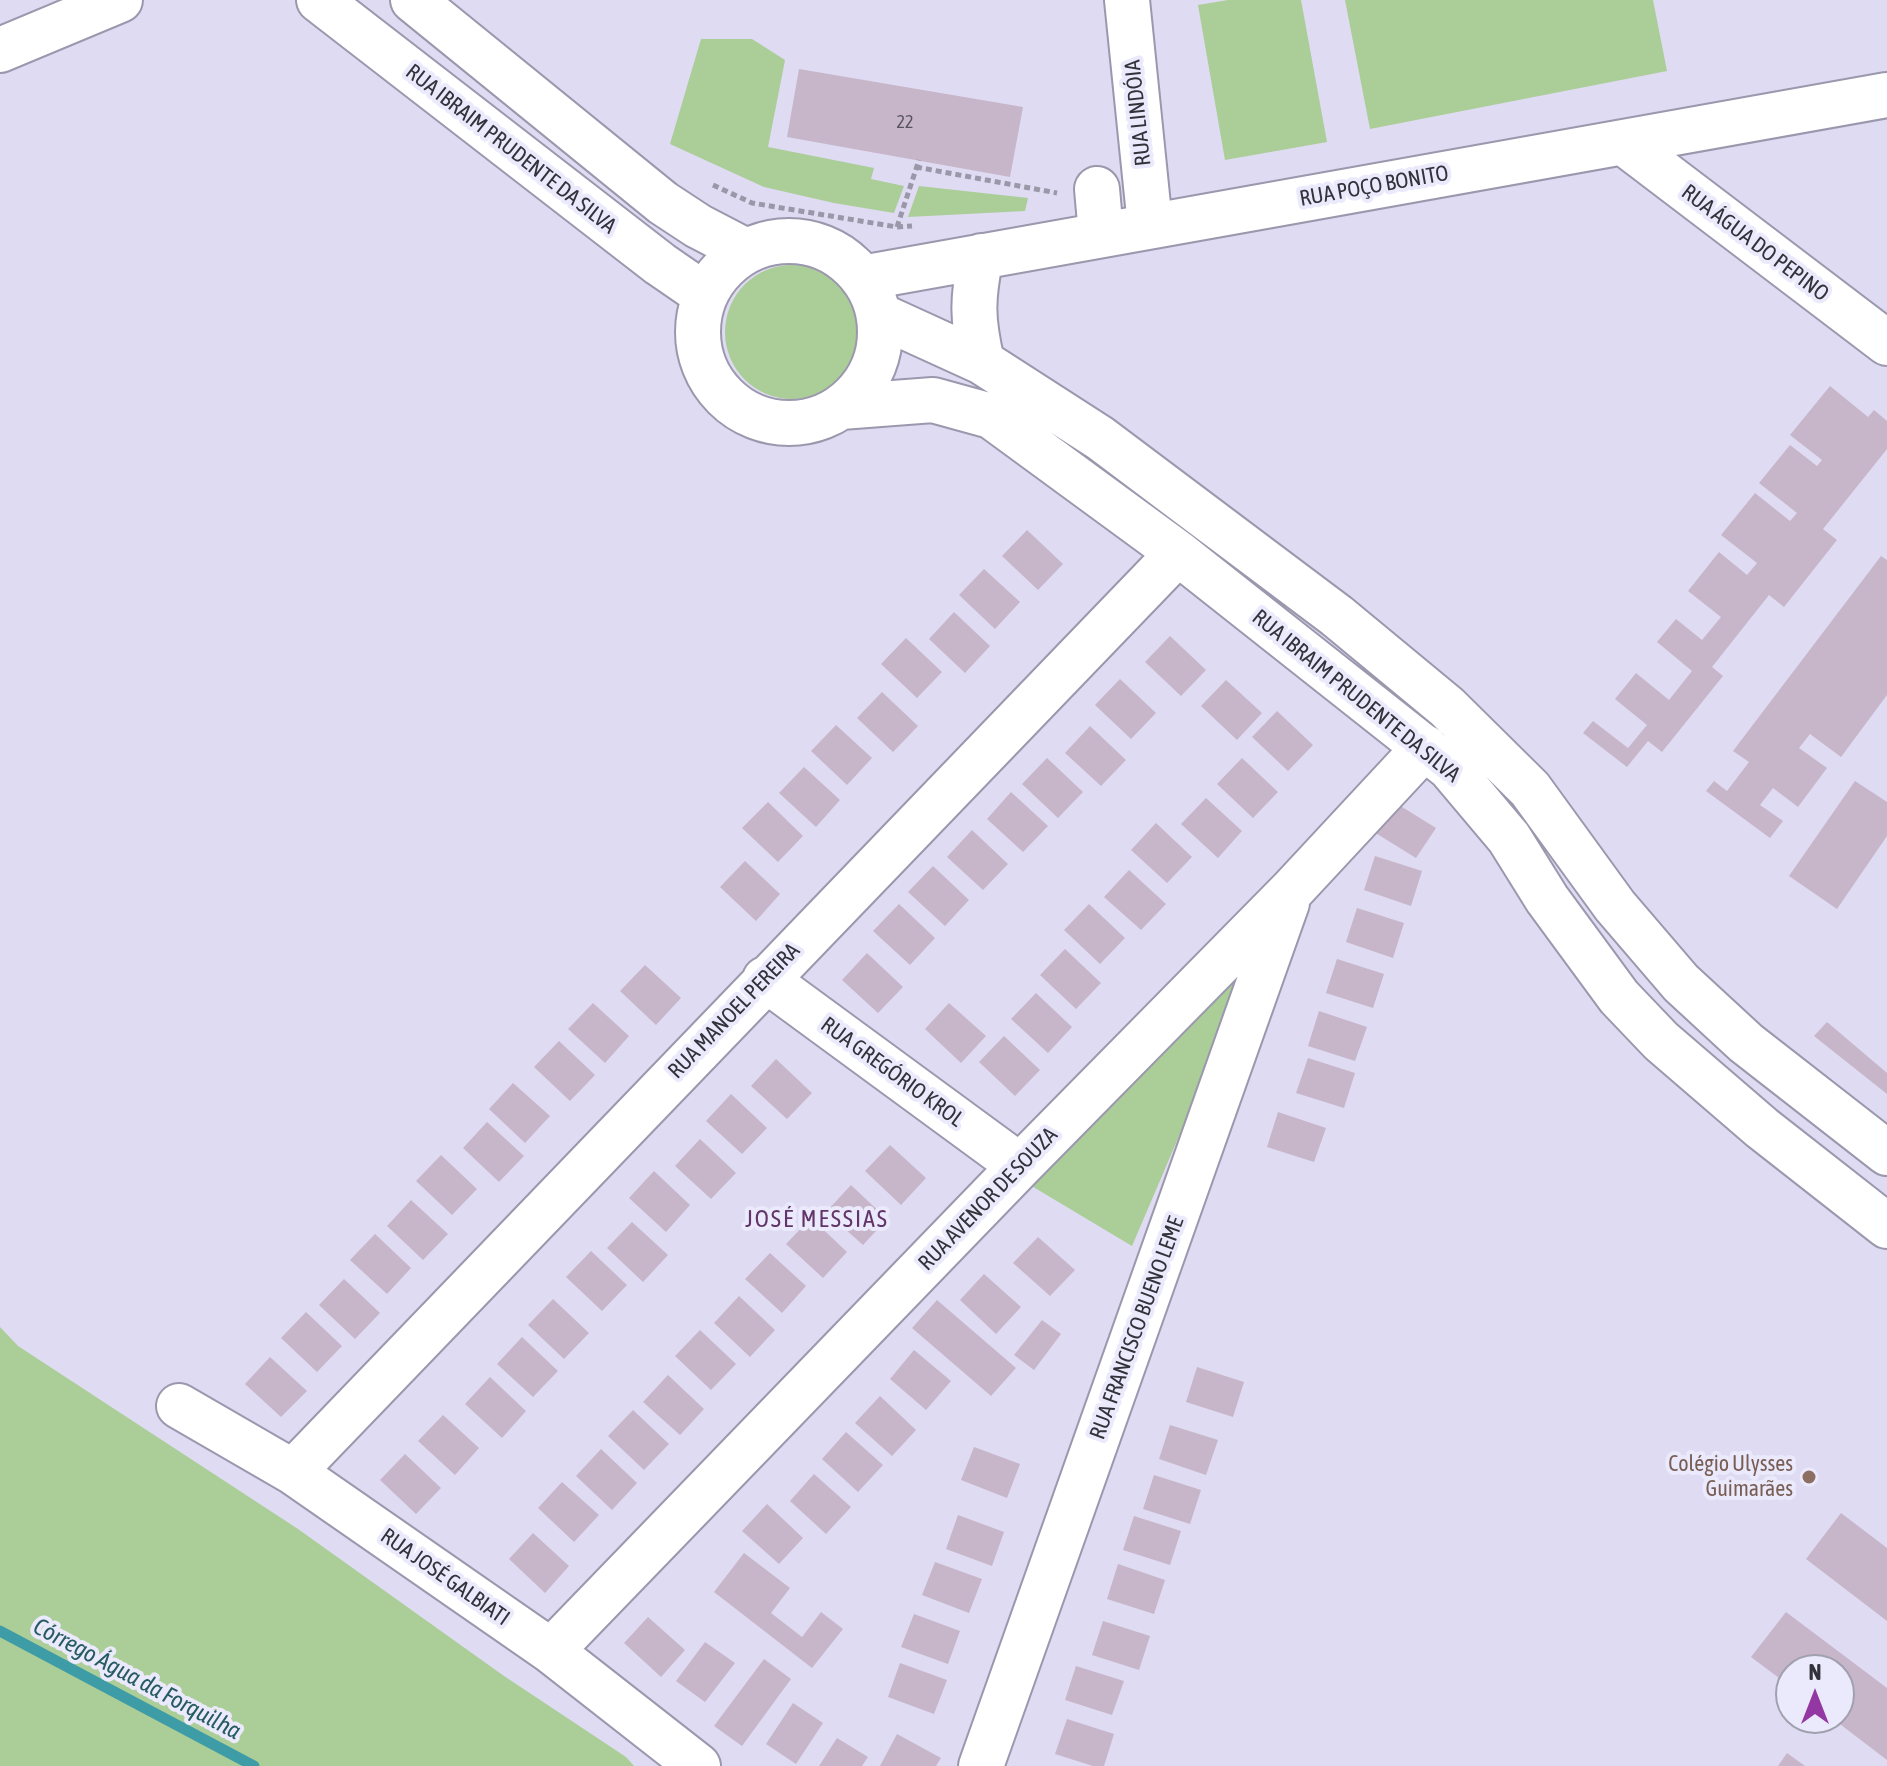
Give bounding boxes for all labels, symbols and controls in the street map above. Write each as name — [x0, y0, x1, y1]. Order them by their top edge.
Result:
street label: RUA IBRAIM PRUDENTE DA SILVA — [401, 59, 621, 239]
street label: RUA LINDÓIA — [1119, 59, 1157, 167]
house number: 22 — [897, 111, 913, 133]
street label: RUA POÇO BONITO — [1298, 160, 1450, 212]
street label: RUA ÁGUA DO PEPINO — [1676, 179, 1834, 307]
street label: RUA IBRAIM PRUDENTE DA SILVA — [1247, 604, 1465, 788]
street label: RUA MANOEL PEREIRA — [663, 938, 805, 1084]
street label: RUA GREGÓRIO KROL — [816, 1011, 968, 1133]
street label: RUA AVENOR DE SOUZA — [913, 1122, 1063, 1276]
district label: JOSÉ MESSIAS — [745, 1205, 889, 1233]
street label: RUA FRANCISCO BUENO LEME — [1084, 1213, 1190, 1443]
place label: Colégio Ulysses Guimarães — [1668, 1451, 1793, 1502]
marker: Colégio Ulysses Guimarães — [1800, 1468, 1818, 1486]
street label: RUA JOSÉ GALBIATI — [375, 1523, 515, 1631]
water label: Córrego Água da Forquilha — [28, 1612, 246, 1746]
north arrow — [1775, 1654, 1855, 1734]
text: N — [1809, 1659, 1821, 1685]

